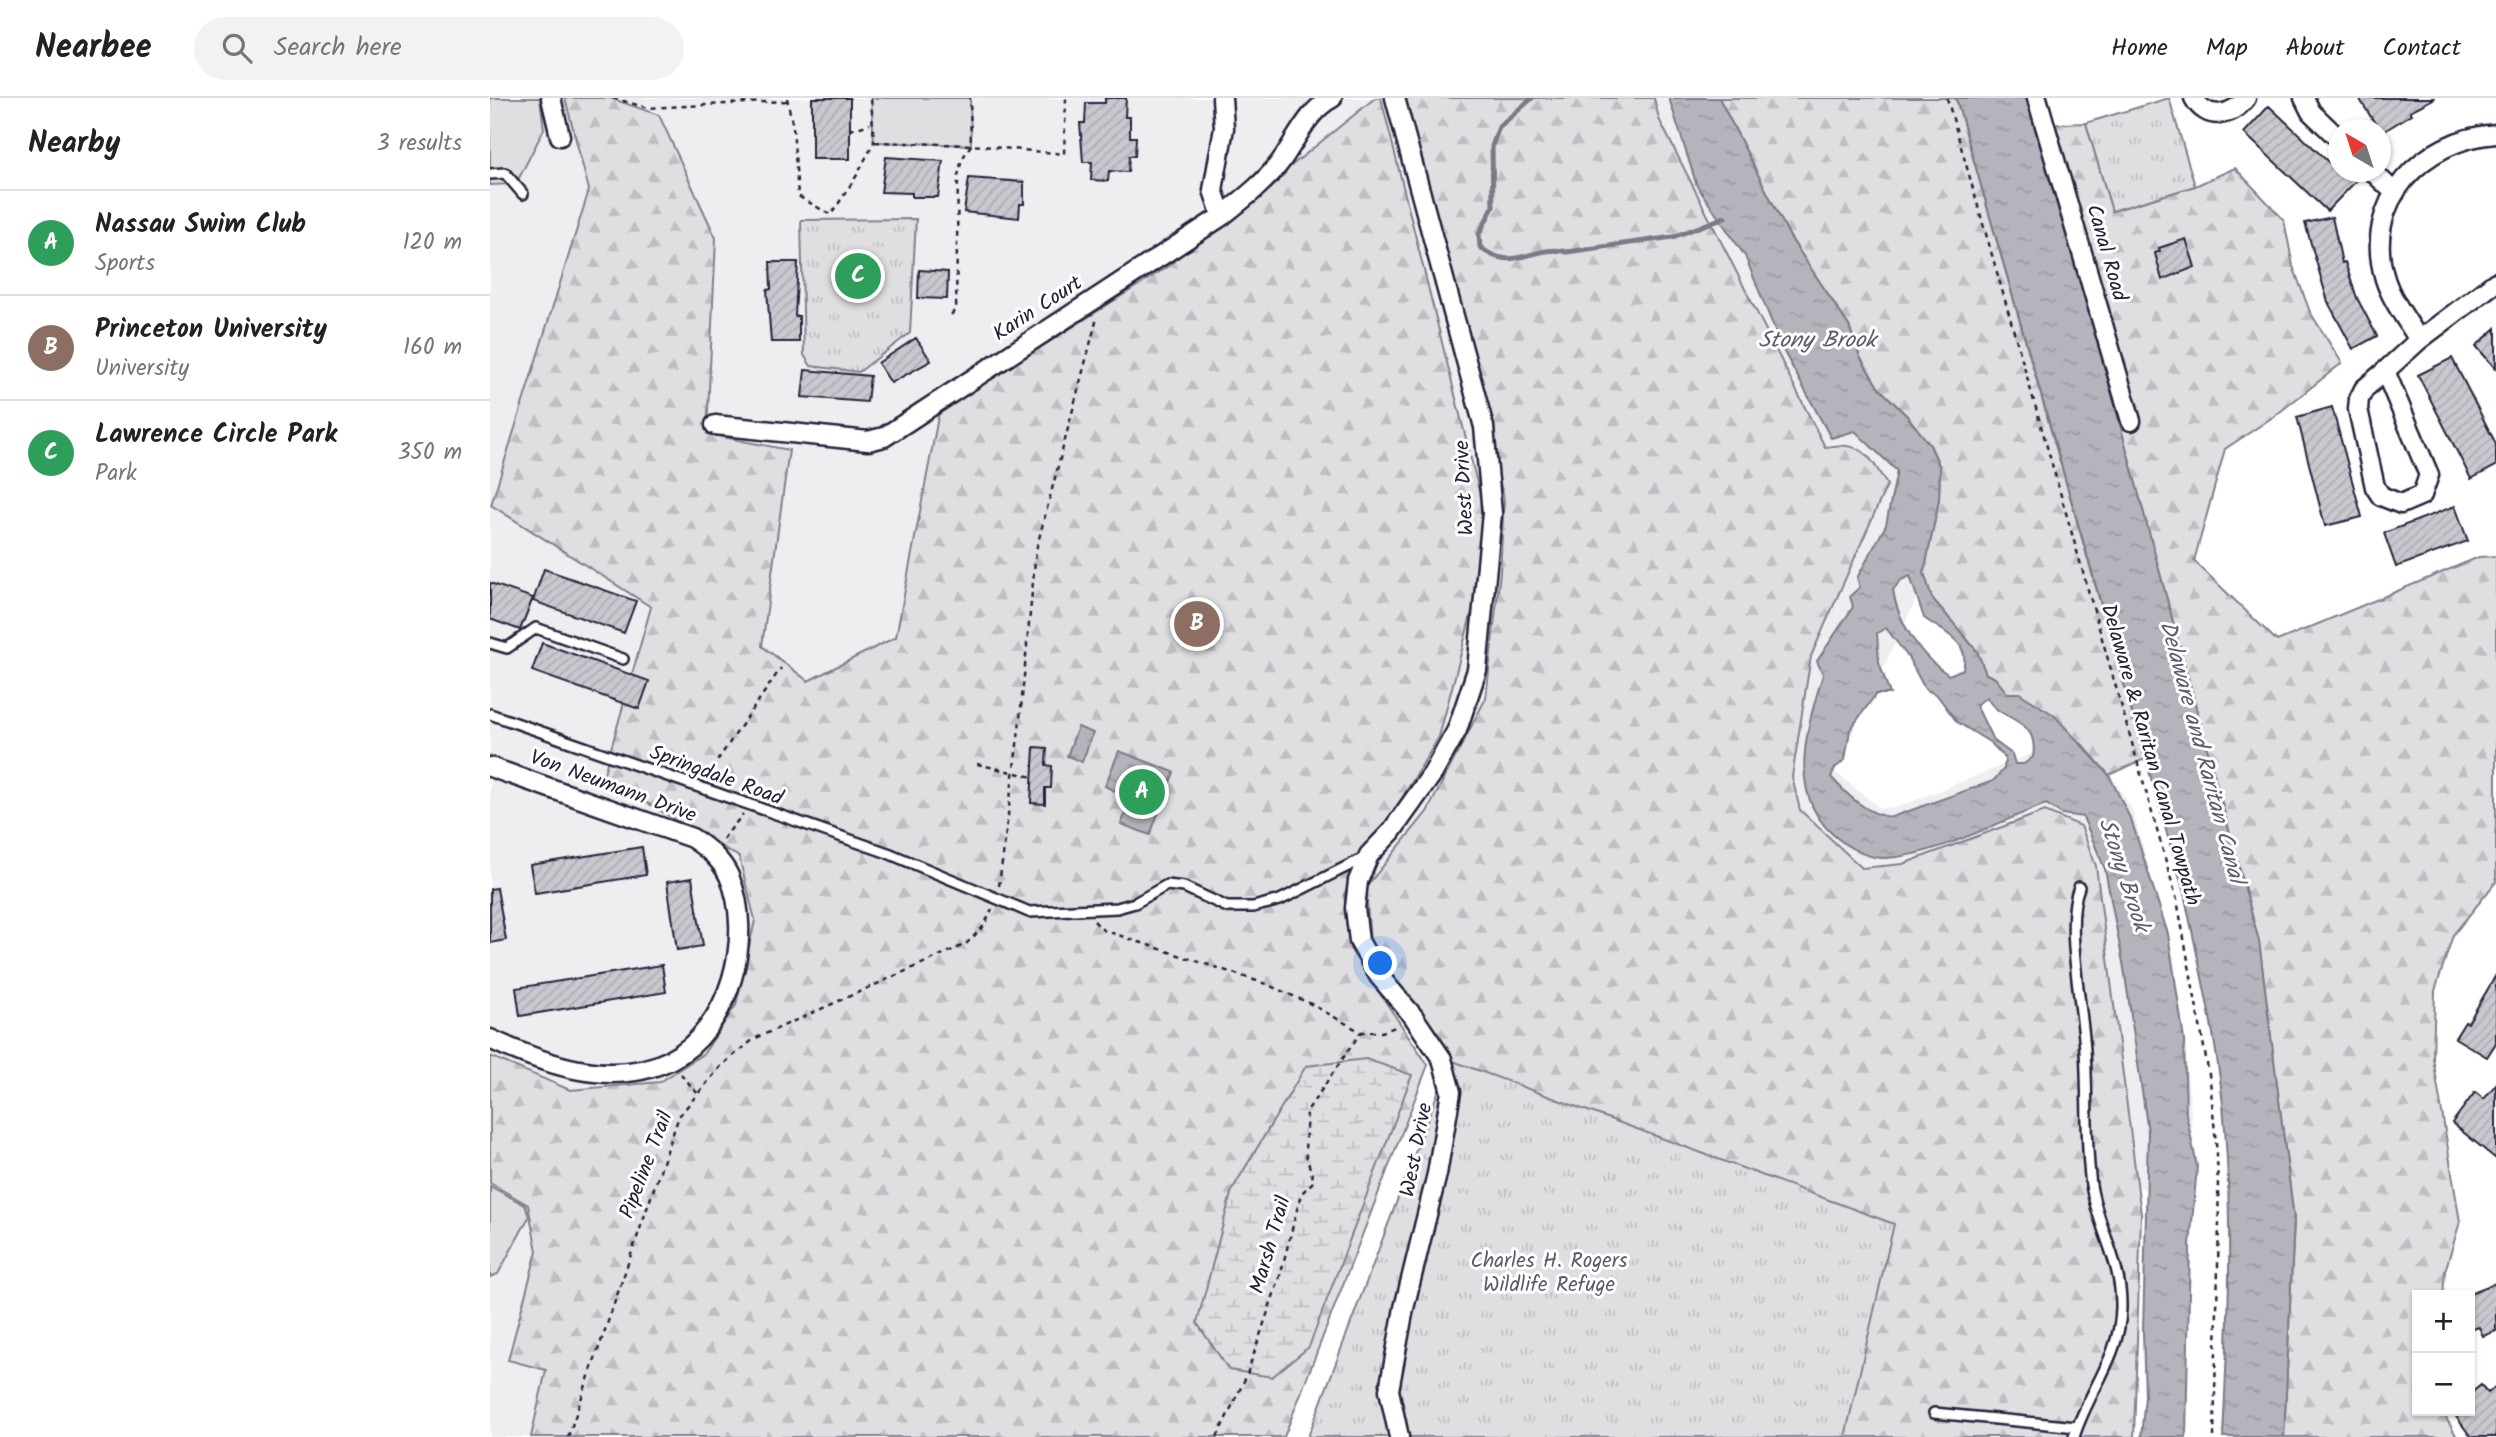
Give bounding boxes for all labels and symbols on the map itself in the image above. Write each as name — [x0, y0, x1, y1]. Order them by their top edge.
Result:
north arrow — [2328, 119, 2391, 182]
street label: Canal Road — [2076, 201, 2136, 306]
pin: C — [835, 250, 881, 302]
street label: Karin Court — [987, 267, 1090, 350]
water label: Stony Brook — [1758, 323, 1879, 359]
street label: West Drive — [1446, 439, 1484, 536]
pin: B — [1174, 598, 1220, 650]
street label: Delaware & Raritan Canal Towpath — [2091, 600, 2209, 910]
water label: Delaware and Raritan Canal — [2149, 617, 2255, 892]
street label: Springdale Road — [645, 737, 788, 816]
street label: Von Neumann Drive — [525, 742, 701, 833]
pin: A — [1119, 766, 1165, 818]
water label: Stony Brook — [2088, 813, 2159, 940]
your location — [1363, 946, 1397, 980]
street label: West Drive — [1392, 1100, 1442, 1200]
street label: Pipeline Trail — [611, 1106, 683, 1224]
street label: Marsh Trail — [1241, 1192, 1301, 1298]
park label: Charles H. Rogers Wildlife Refuge — [1470, 1245, 1628, 1302]

